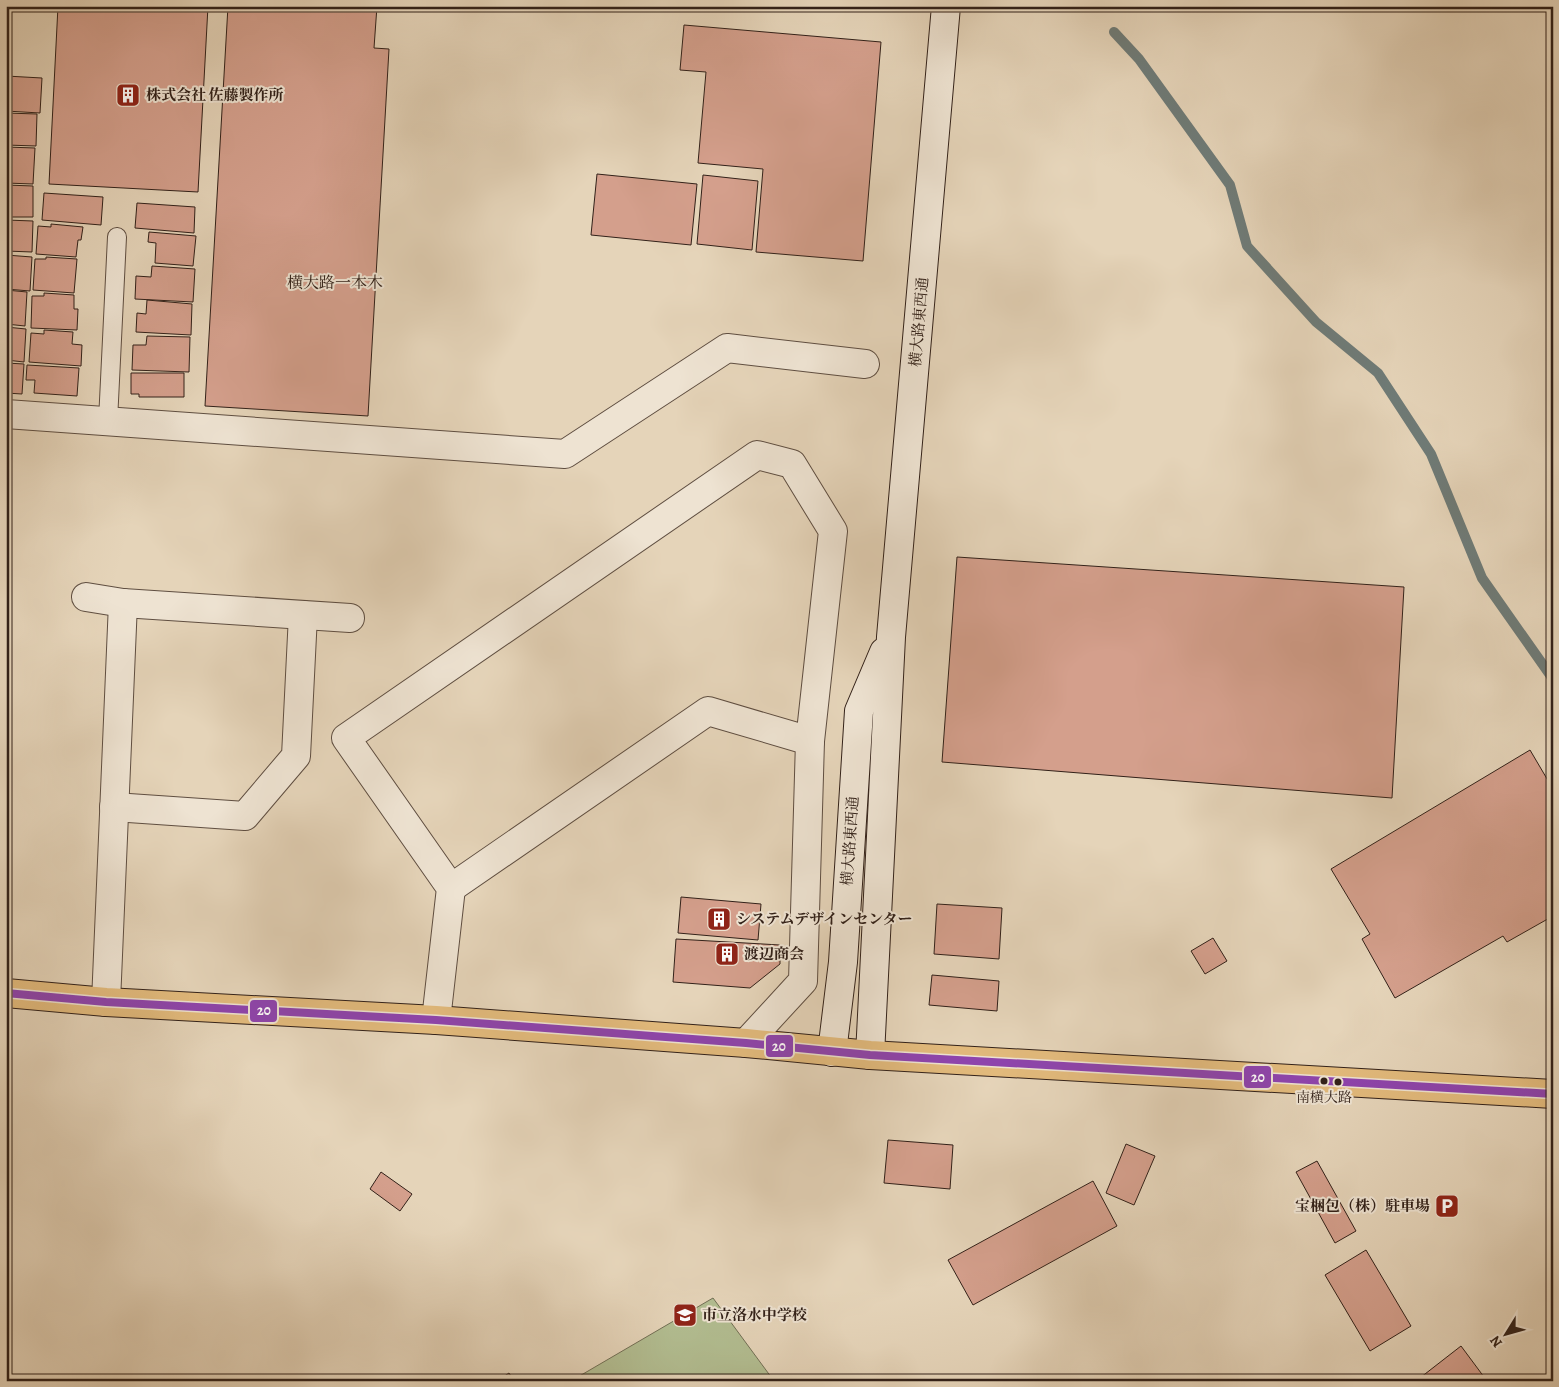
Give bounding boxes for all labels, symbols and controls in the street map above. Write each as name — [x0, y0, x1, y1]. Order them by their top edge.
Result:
building icon: 株式会社 佐藤製作所 — [115, 82, 141, 108]
place label: 株式会社 佐藤製作所 — [146, 85, 284, 105]
district label: 横大路一本木 — [287, 272, 383, 294]
street label: 横大路東西通 — [905, 276, 933, 368]
street label: 横大路東西通 — [837, 795, 863, 887]
building icon: システムデザインセンター — [706, 906, 732, 932]
place label: システムデザインセンター — [736, 909, 913, 929]
building icon: 渡辺商会 — [714, 941, 740, 967]
place label: 渡辺商会 — [744, 944, 804, 964]
line badge: 20 — [249, 999, 278, 1023]
text: 20 — [257, 1001, 271, 1020]
line badge: 20 — [765, 1034, 794, 1058]
text: 20 — [772, 1037, 786, 1056]
line badge: 20 — [1243, 1065, 1272, 1089]
text: 20 — [1251, 1068, 1265, 1087]
marker: 南横大路 — [1319, 1076, 1329, 1086]
unlabelled marker — [1333, 1077, 1343, 1087]
place label: 南横大路 — [1296, 1088, 1352, 1107]
parking icon: 宝梱包（株）駐車場 — [1434, 1193, 1460, 1219]
place label: 宝梱包（株）駐車場 — [1295, 1196, 1430, 1216]
school or university icon: 市立洛水中学校 — [672, 1302, 698, 1328]
place label: 市立洛水中学校 — [702, 1305, 807, 1325]
north arrow — [1482, 1310, 1532, 1360]
text: N — [1485, 1332, 1507, 1351]

